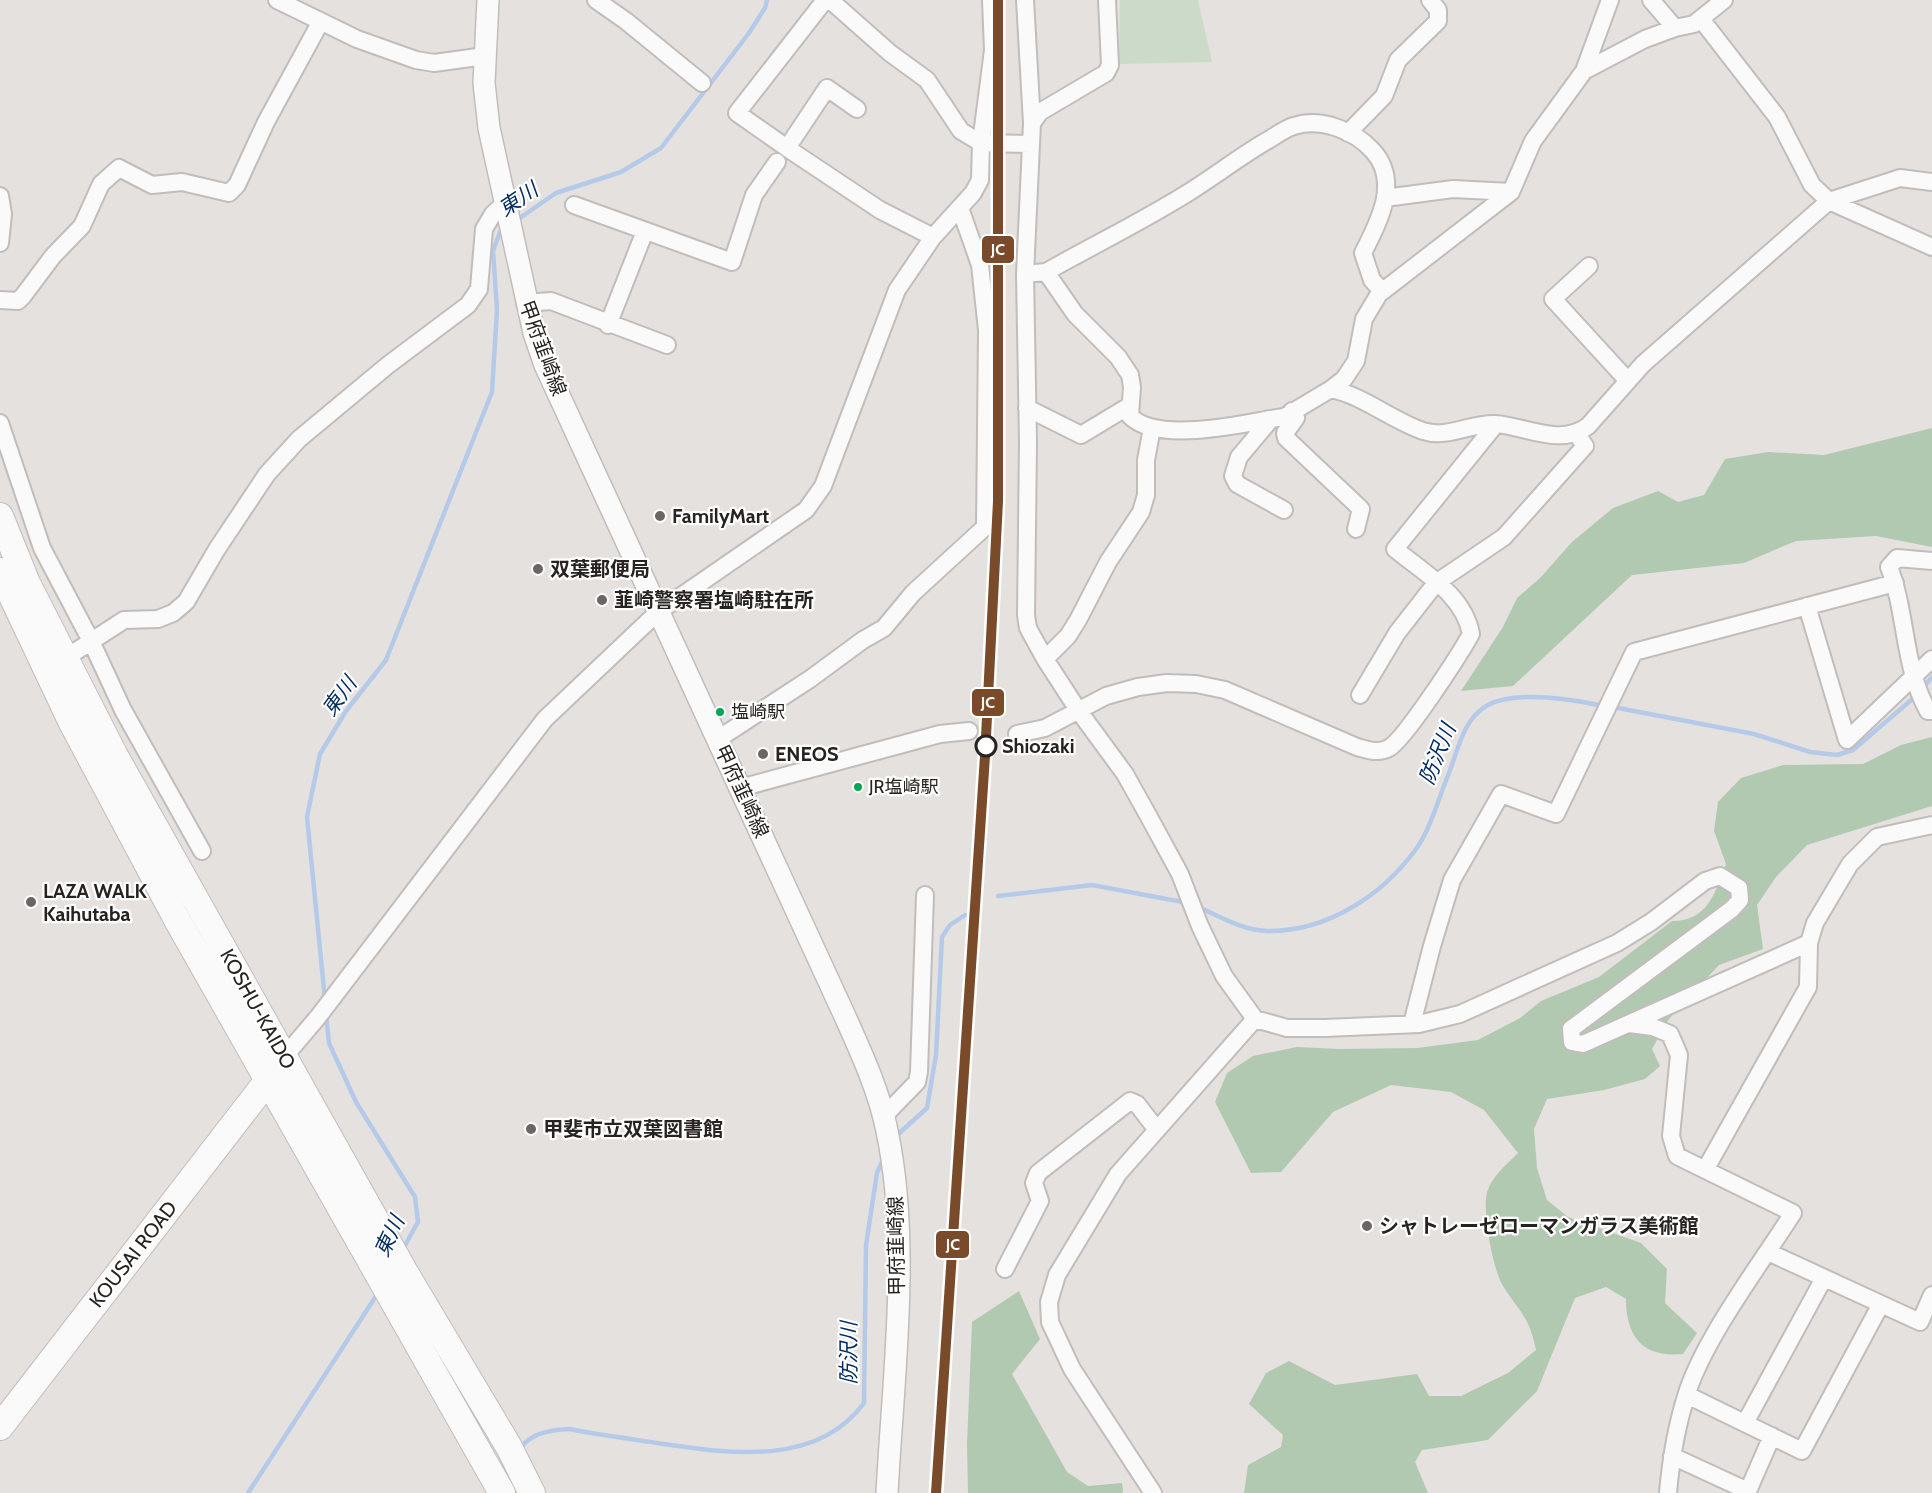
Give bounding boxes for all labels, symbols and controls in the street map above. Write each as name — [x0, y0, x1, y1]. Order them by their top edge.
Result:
water label: 東川 — [494, 176, 544, 221]
line badge: JC — [981, 235, 1015, 264]
text: JC — [990, 240, 1005, 259]
street label: 甲府韮崎線 — [515, 297, 571, 399]
place label: FamilyMart — [672, 504, 769, 528]
marker: FamilyMart — [653, 509, 667, 523]
place label: 双葉郵便局 — [550, 557, 650, 581]
marker: 双葉郵便局 — [531, 562, 545, 576]
place label: 韮崎警察署塩崎駐在所 — [614, 588, 814, 612]
marker: 韮崎警察署塩崎駐在所 — [595, 593, 609, 607]
water label: 東川 — [317, 670, 363, 720]
line badge: JC — [971, 688, 1005, 717]
text: JC — [980, 693, 995, 712]
place label: 塩崎駅 — [731, 701, 785, 723]
marker: 塩崎駅 — [714, 706, 726, 718]
water label: 防沢川 — [1414, 718, 1461, 788]
place label: Shiozaki — [1002, 734, 1074, 758]
marker: Shiozaki — [975, 735, 997, 757]
street label: 甲府韮崎線 — [710, 741, 774, 841]
place label: ENEOS — [775, 742, 839, 766]
marker: ENEOS — [756, 747, 770, 761]
place label: JR塩崎駅 — [868, 776, 938, 798]
marker: JR塩崎駅 — [852, 781, 864, 793]
place label: LAZA WALK Kaihutaba — [43, 879, 147, 926]
marker: LAZA WALK Kaihutaba — [24, 895, 38, 909]
street label: KOSHU-KAIDO — [215, 945, 301, 1073]
place label: 甲斐市立双葉図書館 — [543, 1117, 723, 1141]
marker: 甲斐市立双葉図書館 — [524, 1122, 538, 1136]
street label: KOUSAI ROAD — [84, 1196, 182, 1312]
street label: 甲府韮崎線 — [883, 1196, 909, 1296]
water label: 東川 — [369, 1210, 410, 1260]
place label: シャトレーゼローマンガラス美術館 — [1379, 1214, 1699, 1238]
marker: シャトレーゼローマンガラス美術館 — [1360, 1219, 1374, 1233]
line badge: JC — [935, 1230, 970, 1259]
text: JC — [945, 1235, 960, 1254]
water label: 防沢川 — [836, 1320, 861, 1385]

